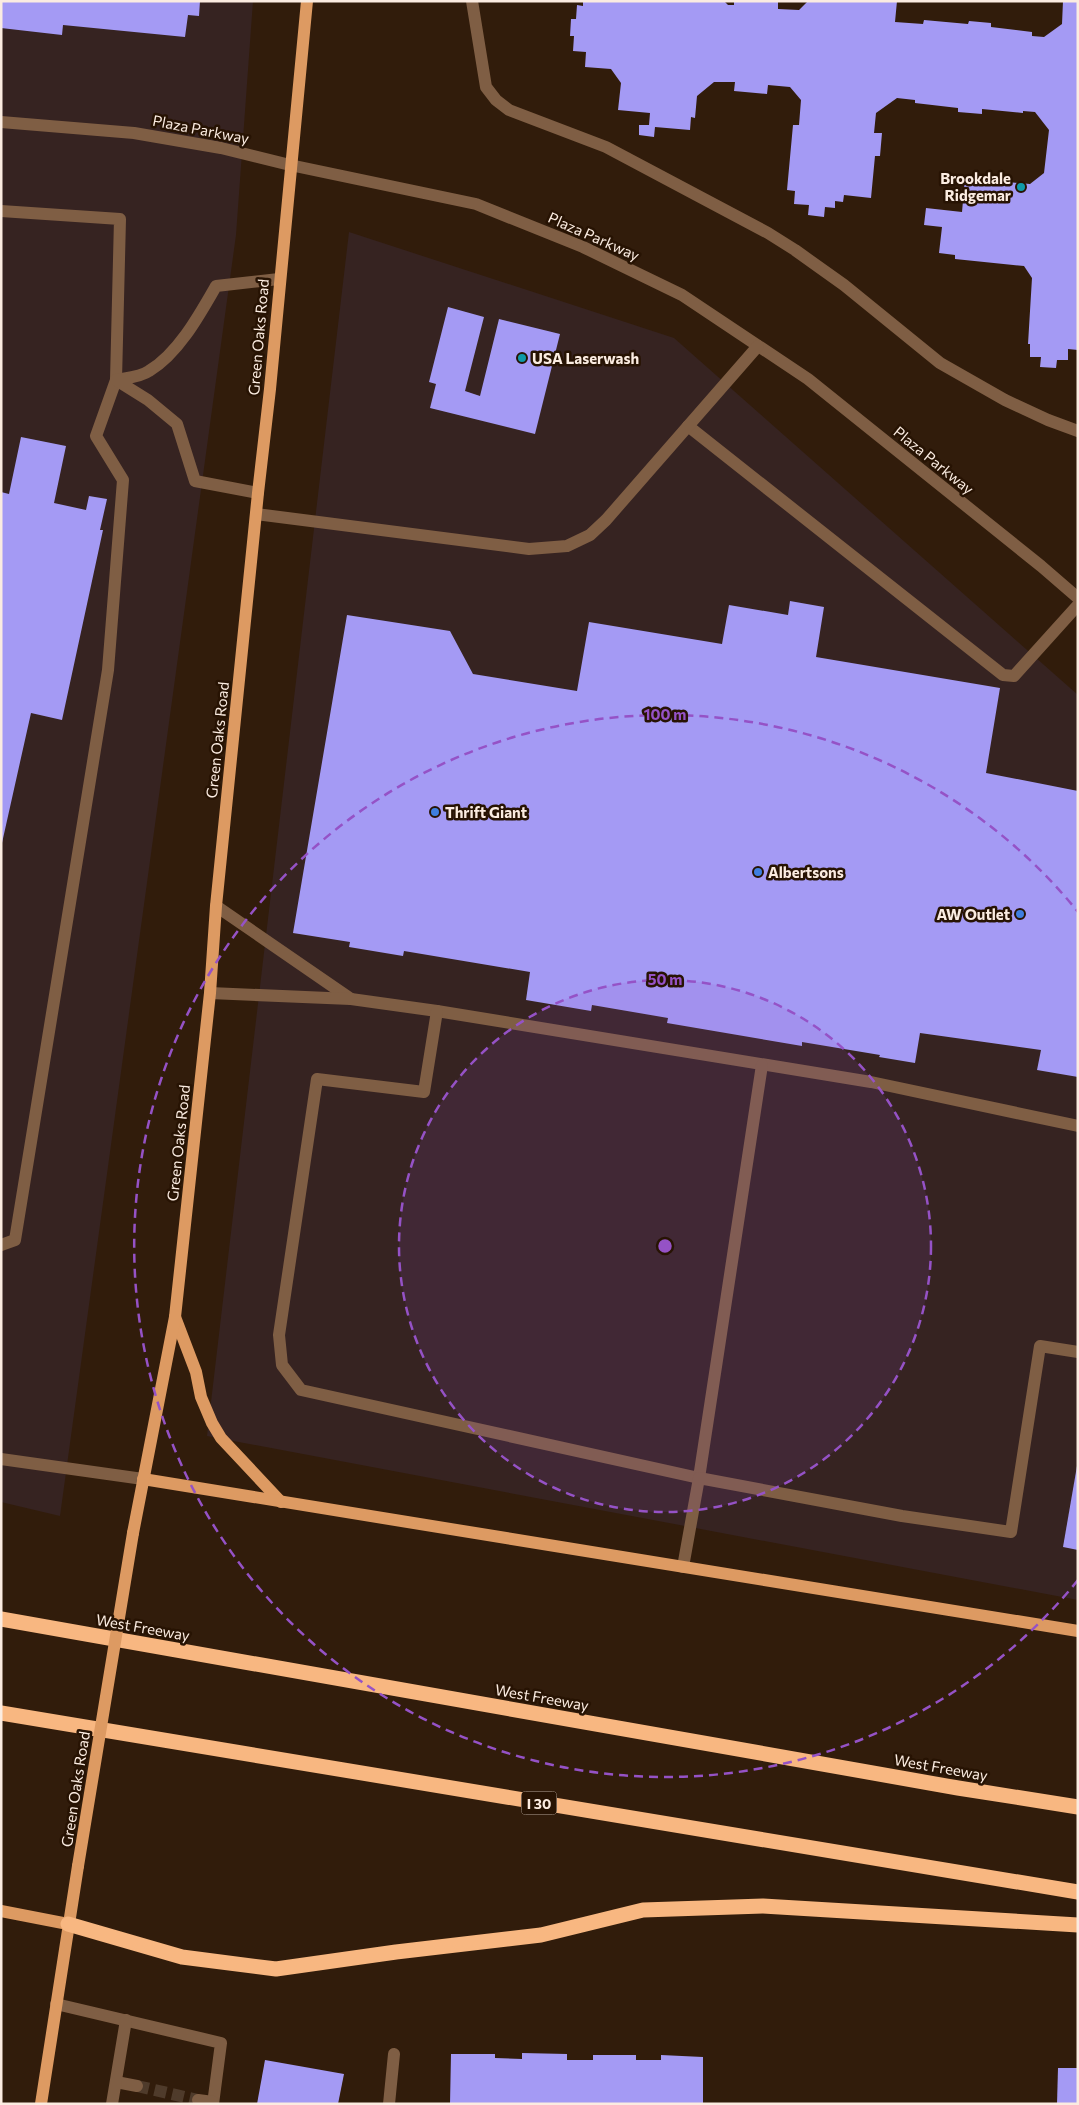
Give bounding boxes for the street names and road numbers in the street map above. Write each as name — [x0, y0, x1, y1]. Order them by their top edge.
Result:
street label: Plaza Parkway — [151, 111, 251, 147]
street label: Plaza Parkway — [546, 208, 643, 264]
street label: Green Oaks Road — [244, 278, 272, 396]
street label: Plaza Parkway — [890, 422, 978, 498]
street label: Green Oaks Road — [202, 681, 232, 799]
street label: Green Oaks Road — [163, 1084, 193, 1202]
street label: West Freeway — [95, 1610, 192, 1644]
street label: West Freeway — [494, 1680, 591, 1714]
street label: Green Oaks Road — [57, 1730, 93, 1848]
street label: West Freeway — [893, 1750, 990, 1784]
road number: I 30 — [522, 1792, 556, 1815]

